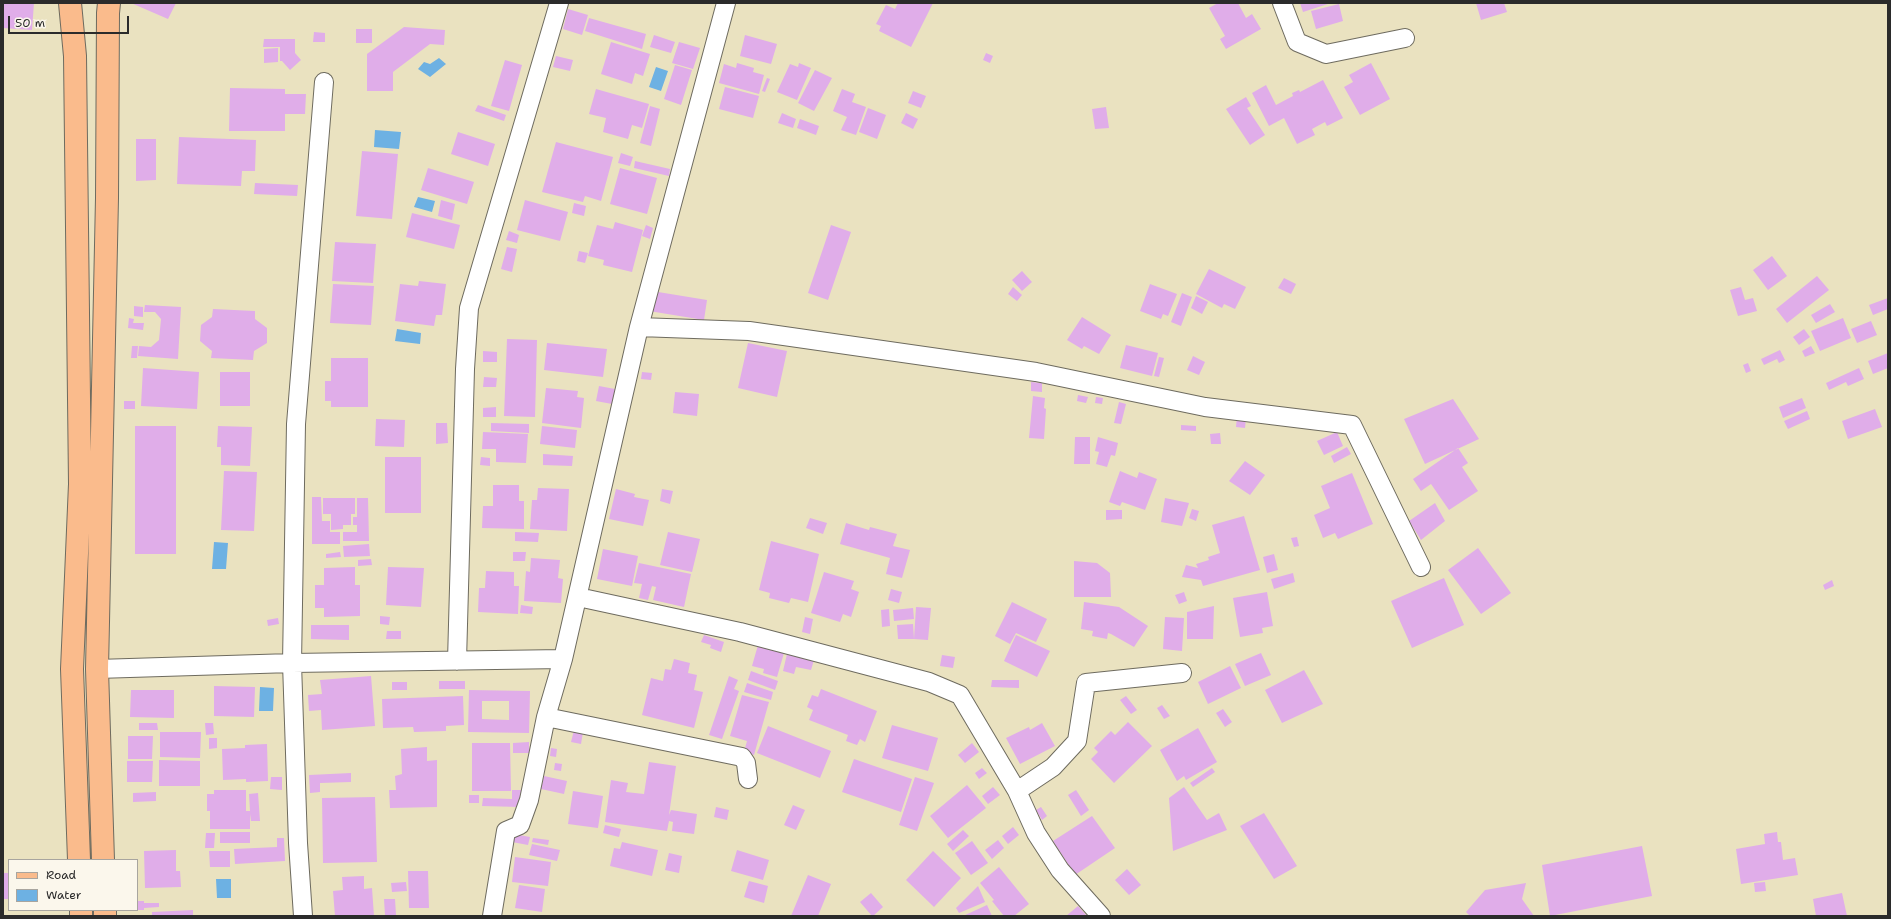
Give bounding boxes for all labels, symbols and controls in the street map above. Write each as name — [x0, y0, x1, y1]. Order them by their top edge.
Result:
scale bar — [10, 8, 131, 34]
text: 50 m — [15, 15, 45, 31]
legend — [8, 859, 138, 911]
text: Road — [46, 867, 76, 883]
text: Water — [46, 887, 81, 903]

